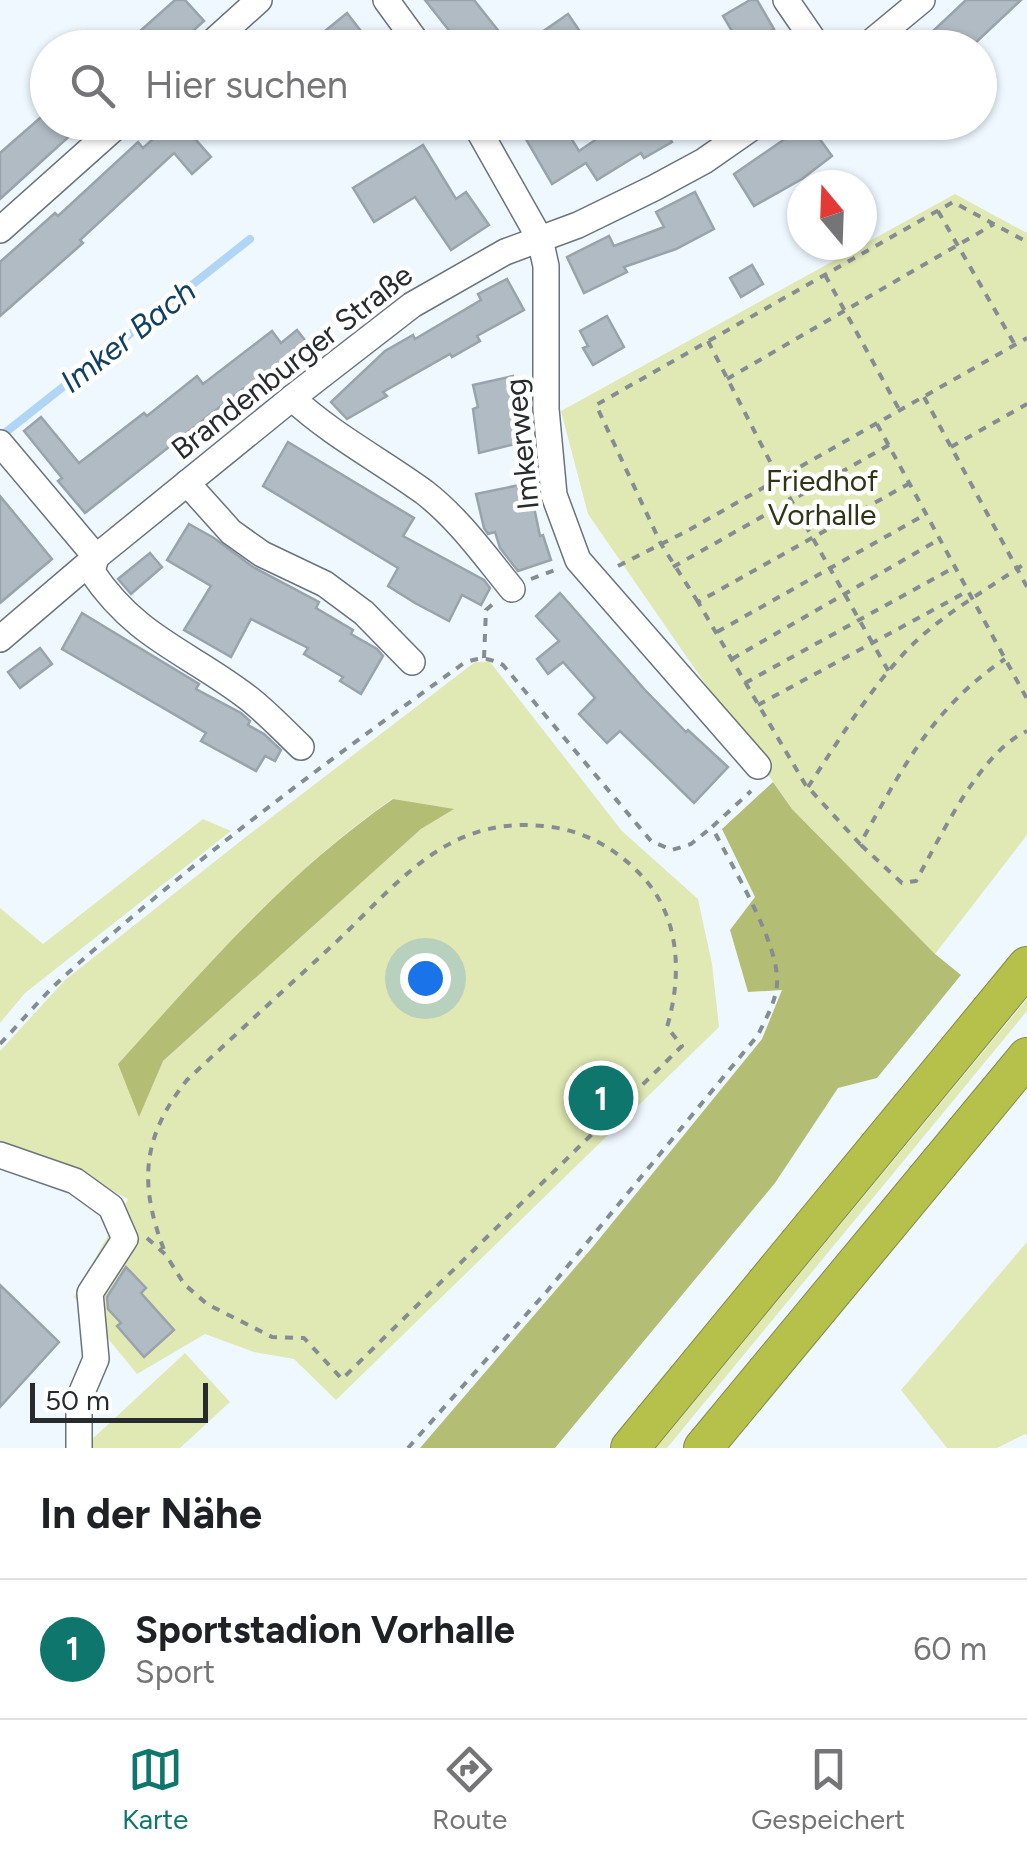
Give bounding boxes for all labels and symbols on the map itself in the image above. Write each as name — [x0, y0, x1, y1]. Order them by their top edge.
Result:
north arrow — [787, 170, 877, 260]
street label: Brandenburger Straße — [164, 256, 420, 467]
water label: Imker Bach — [53, 271, 203, 401]
street label: Imkerweg — [496, 377, 547, 511]
park label: Friedhof Vorhalle — [766, 462, 878, 533]
your location — [400, 953, 451, 1004]
pin: 1 — [568, 1060, 634, 1136]
scale bar — [30, 1378, 208, 1422]

